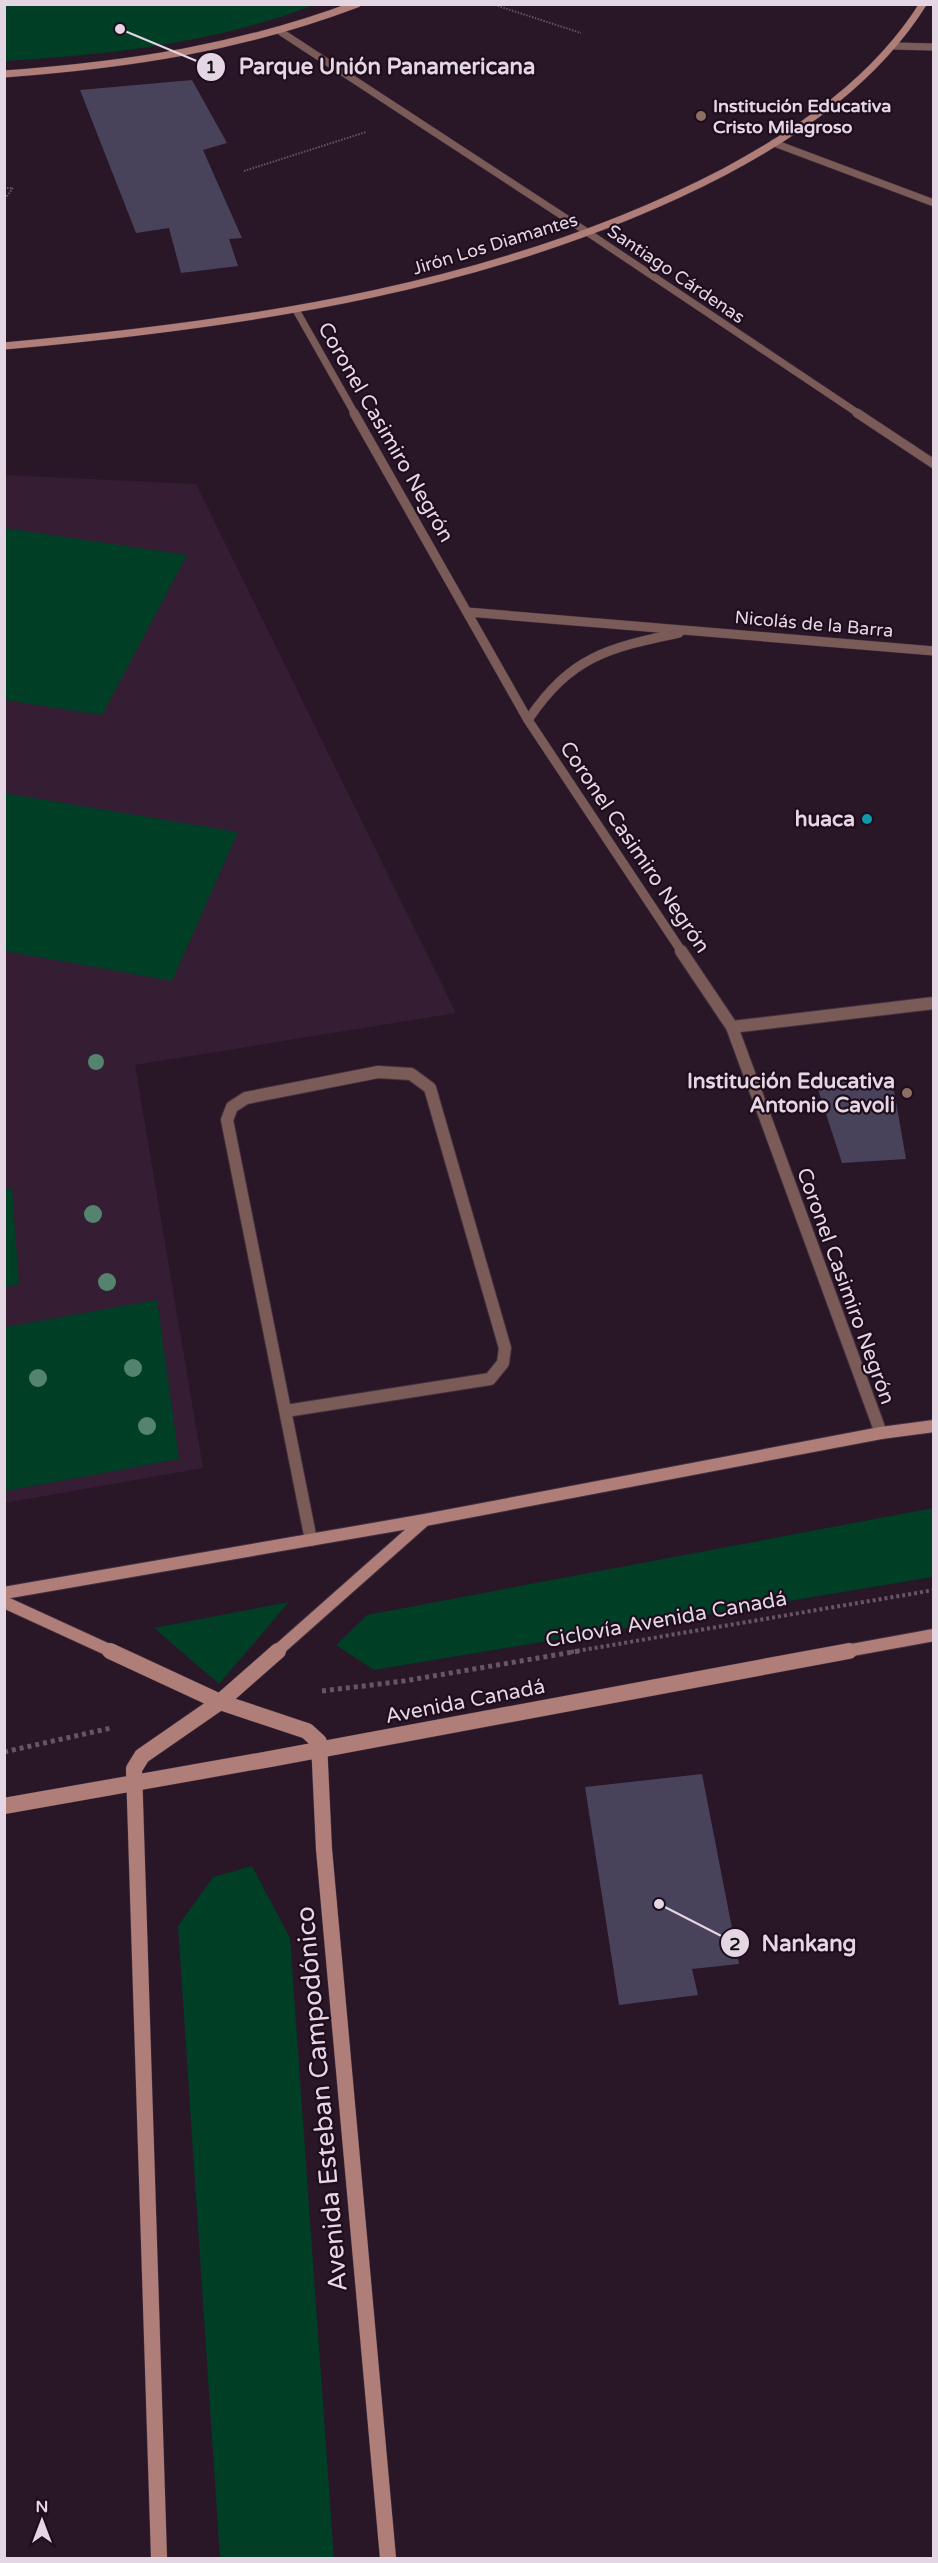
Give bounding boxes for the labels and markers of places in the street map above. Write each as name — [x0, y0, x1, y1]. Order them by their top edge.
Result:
callout: Parque Unión Panamericana — [196, 47, 547, 87]
place label: Institución Educativa Cristo Milagroso — [713, 95, 891, 138]
marker: Institución Educativa Cristo Milagroso — [694, 109, 708, 123]
place label: huaca — [795, 807, 855, 832]
marker: huaca — [860, 812, 874, 826]
place label: Institución Educativa Antonio Cavoli — [687, 1069, 895, 1118]
marker: Institución Educativa Antonio Cavoli — [900, 1086, 914, 1100]
callout: Nankang — [720, 1923, 869, 1963]

